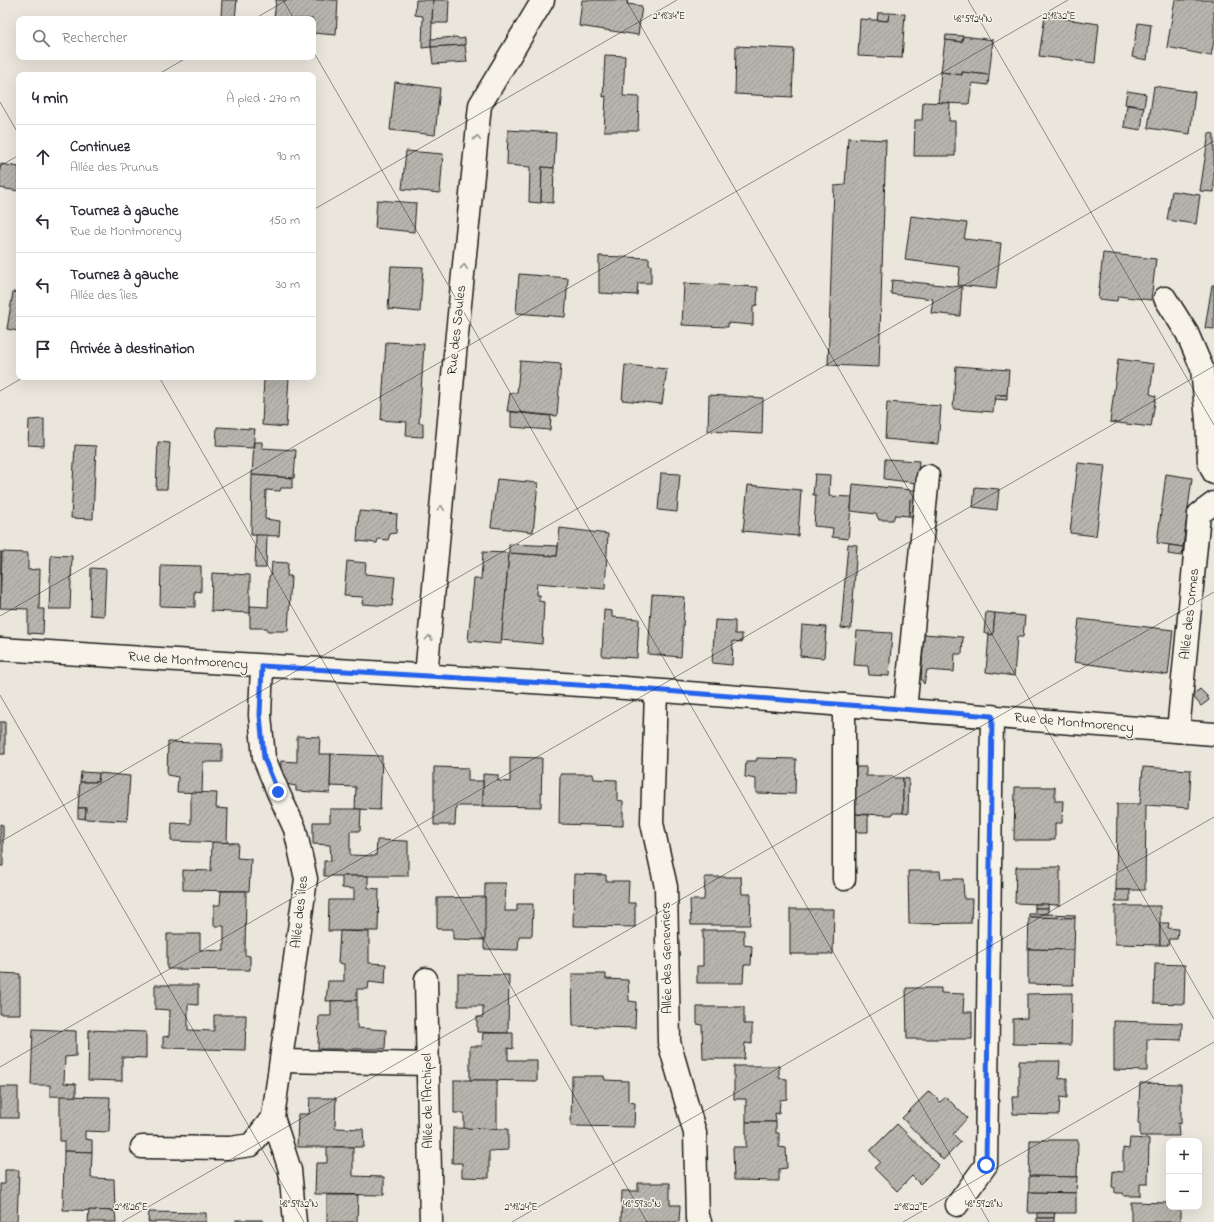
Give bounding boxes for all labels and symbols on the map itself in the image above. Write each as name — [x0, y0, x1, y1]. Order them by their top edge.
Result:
text: 2°18'34"E — [653, 9, 685, 24]
text: 2°18'32"E — [1042, 9, 1076, 24]
text: 48°59'24"N — [954, 12, 993, 27]
one-way arrow — [472, 135, 481, 141]
one-way arrow — [459, 264, 468, 270]
street label: Rue des Saules — [442, 284, 472, 376]
one-way arrow — [436, 505, 445, 511]
street label: Allée des Ormes — [1175, 567, 1205, 661]
one-way arrow — [425, 635, 434, 641]
street label: Rue de Montmorency — [127, 646, 249, 677]
street label: Rue de Montmorency — [1013, 707, 1135, 740]
route end — [269, 783, 287, 801]
street label: Allée des Îles — [286, 875, 314, 949]
street label: Allée des Genevriers — [656, 902, 678, 1014]
street label: Allée de l'Archipel — [417, 1053, 439, 1149]
route start — [977, 1156, 995, 1174]
text: 48°59'32"N — [280, 1197, 319, 1212]
text: 48°59'30"N — [623, 1197, 661, 1212]
text: 48°59'28"N — [965, 1197, 1003, 1212]
text: 2°18'26"E — [114, 1200, 148, 1215]
text: 2°18'24"E — [504, 1200, 538, 1215]
text: 2°18'22"E — [894, 1200, 928, 1215]

